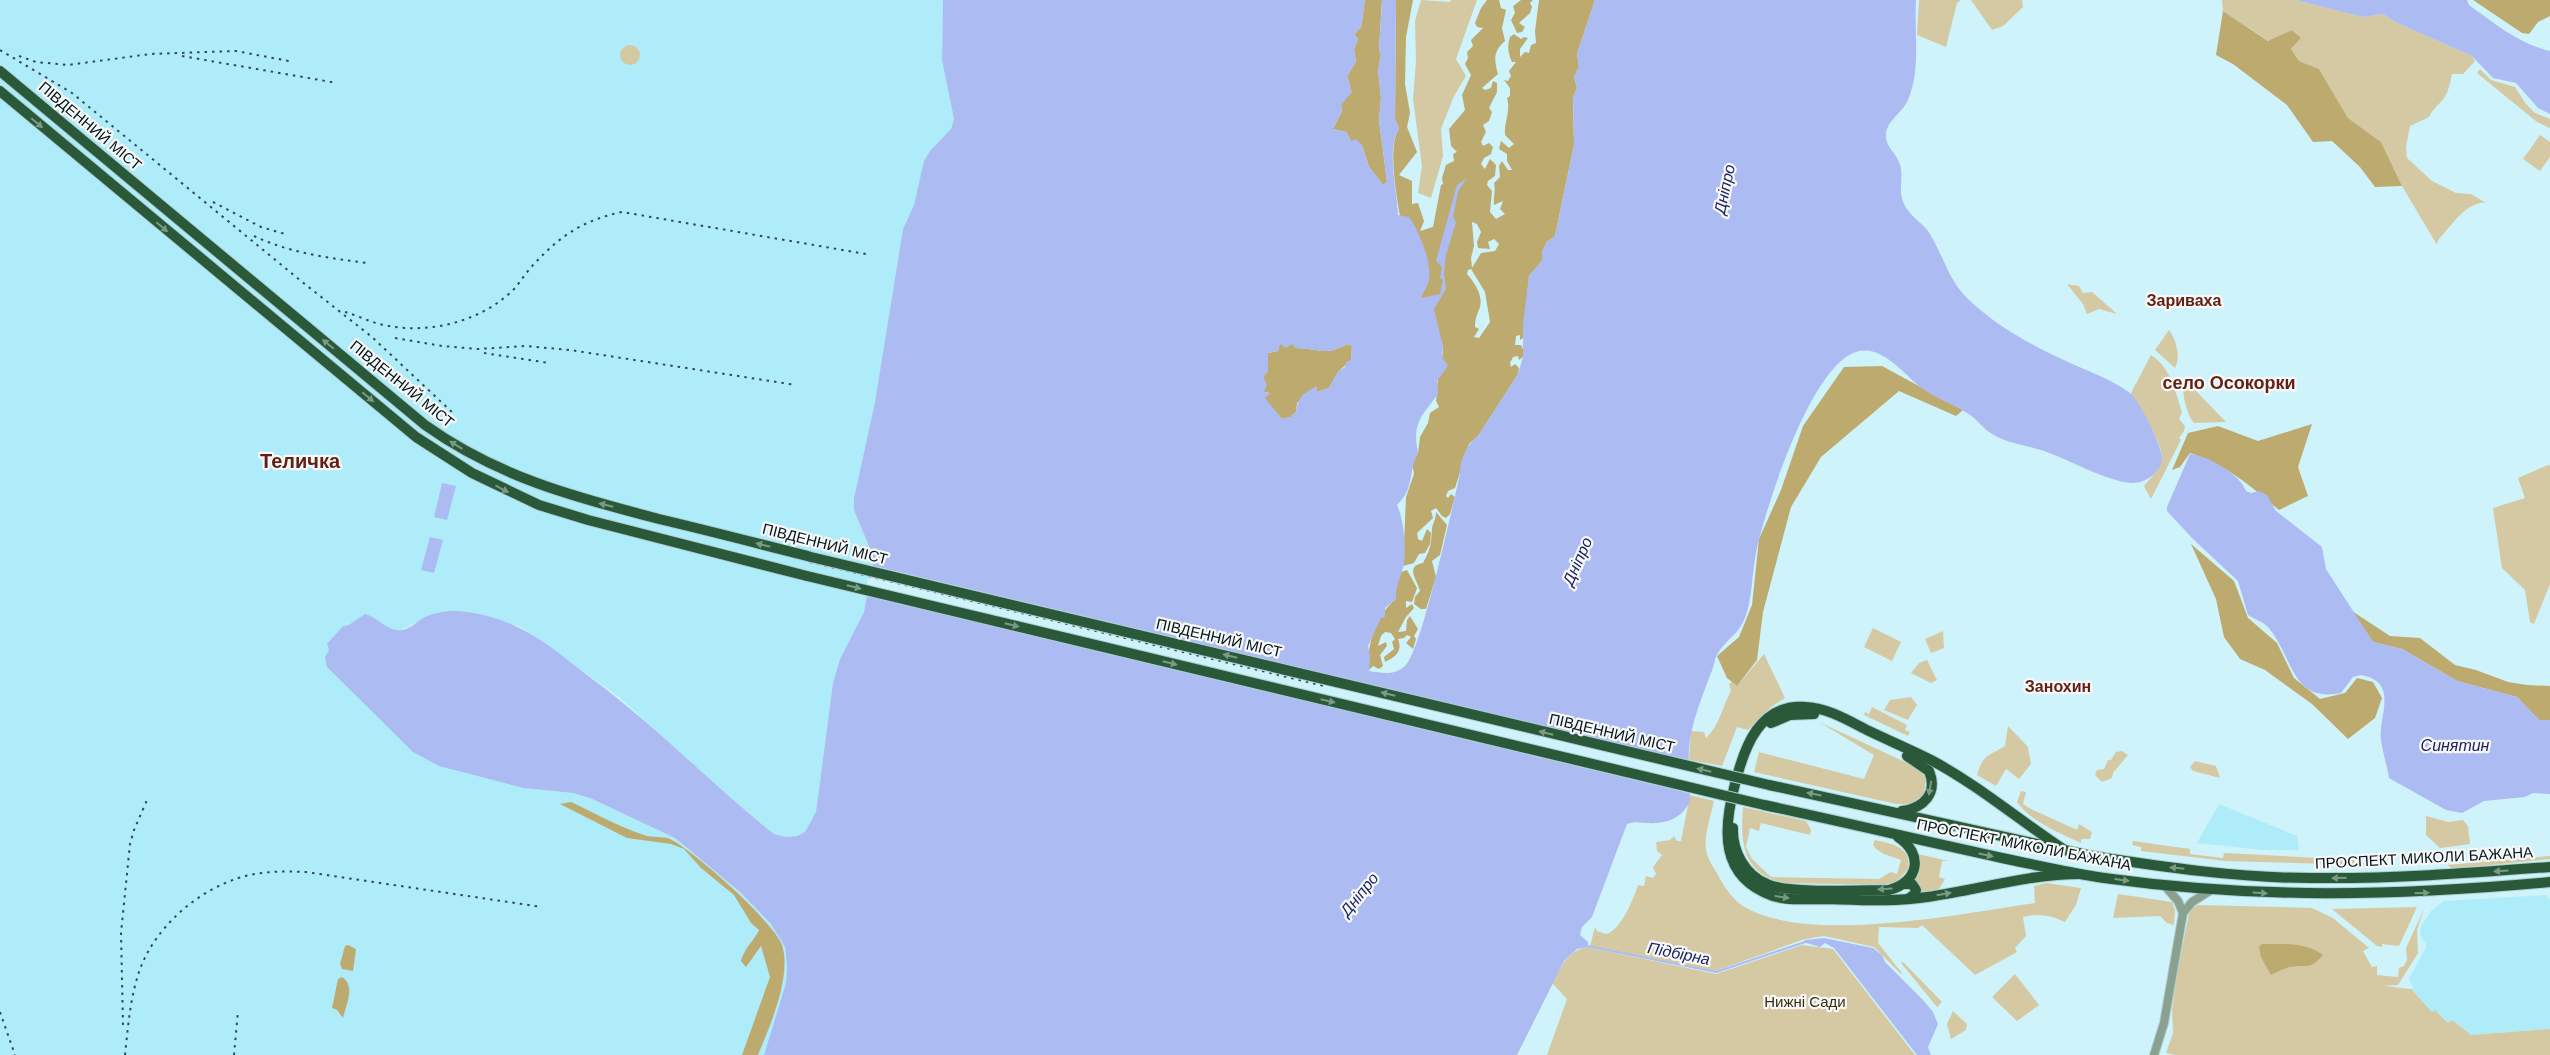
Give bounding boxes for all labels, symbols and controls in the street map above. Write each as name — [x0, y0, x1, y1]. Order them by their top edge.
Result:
street label: ПІВДЕННИЙ МІСТ — [36, 78, 145, 173]
one-way arrow — [31, 117, 44, 128]
water label: Дніпро — [1711, 163, 1738, 217]
one-way arrow — [156, 221, 169, 232]
district label: Зариваха — [2147, 292, 2222, 309]
street label: ПІВДЕННИЙ МІСТ — [347, 337, 458, 431]
one-way arrow — [322, 339, 335, 350]
district label: село Осокорки — [2162, 373, 2296, 393]
one-way arrow — [362, 392, 375, 403]
one-way arrow — [448, 441, 463, 449]
district label: Теличка — [260, 450, 341, 472]
one-way arrow — [495, 485, 509, 493]
one-way arrow — [598, 501, 613, 509]
street label: ПІВДЕННИЙ МІСТ — [761, 520, 889, 567]
water label: Дніпро — [1559, 535, 1595, 589]
one-way arrow — [756, 541, 771, 549]
one-way arrow — [847, 583, 862, 591]
street label: ПІВДЕННИЙ МІСТ — [1155, 615, 1284, 660]
one-way arrow — [1005, 621, 1020, 629]
one-way arrow — [1223, 652, 1238, 660]
one-way arrow — [1163, 660, 1178, 668]
district label: Занохин — [2025, 678, 2091, 695]
one-way arrow — [1381, 690, 1396, 698]
one-way arrow — [1321, 698, 1336, 706]
street label: ПІВДЕННИЙ МІСТ — [1548, 710, 1677, 755]
one-way arrow — [1538, 729, 1553, 737]
water label: Синятин — [2421, 737, 2490, 754]
one-way arrow — [1697, 766, 1712, 774]
one-way arrow — [1926, 781, 1934, 797]
one-way arrow — [1805, 790, 1821, 798]
street label: ПРОСПЕКТ МИКОЛИ БАЖАНА — [1915, 815, 2133, 874]
street label: ПРОСПЕКТ МИКОЛИ БАЖАНА — [2315, 843, 2533, 872]
one-way arrow — [1978, 851, 1994, 859]
one-way arrow — [2169, 864, 2185, 872]
one-way arrow — [2493, 867, 2509, 875]
water label: Дніпро — [1336, 869, 1382, 921]
one-way arrow — [2331, 874, 2347, 882]
one-way arrow — [2114, 876, 2130, 884]
one-way arrow — [1876, 886, 1892, 894]
one-way arrow — [2414, 889, 2430, 897]
one-way arrow — [1936, 890, 1952, 898]
one-way arrow — [2252, 890, 2268, 898]
one-way arrow — [1774, 893, 1790, 901]
water label: Підбірна — [1646, 939, 1712, 968]
park label: Нижні Сади — [1764, 993, 1846, 1010]

